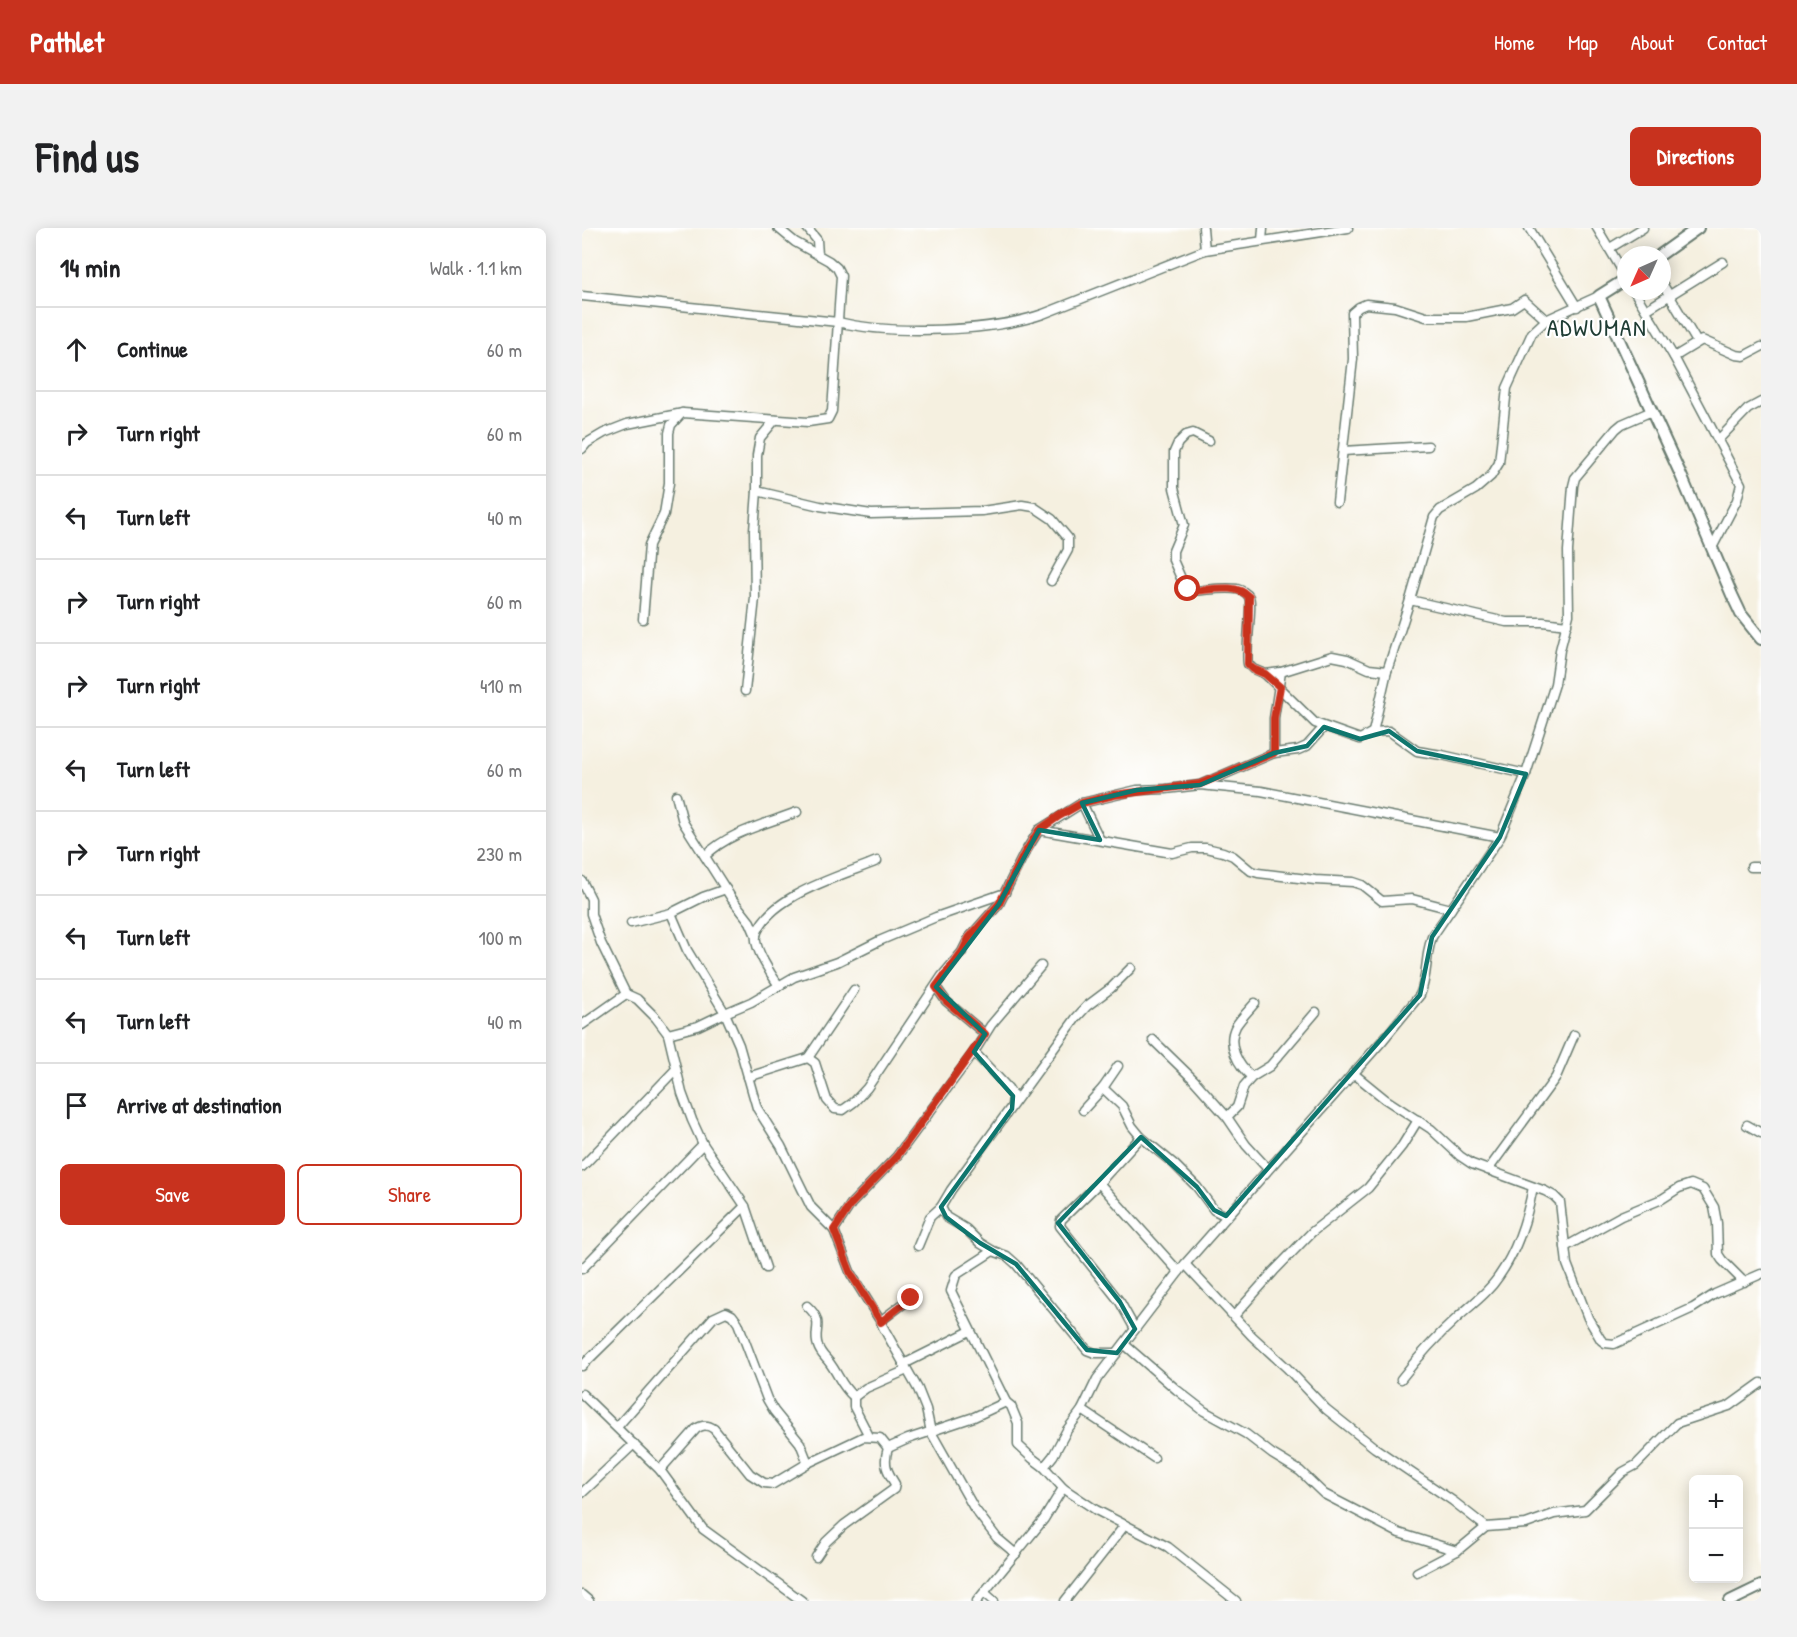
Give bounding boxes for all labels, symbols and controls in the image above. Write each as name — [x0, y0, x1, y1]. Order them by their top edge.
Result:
text: Pathlet — [30, 23, 104, 61]
text: Home — [1494, 28, 1535, 57]
text: Map — [1568, 28, 1598, 57]
text: About — [1631, 28, 1674, 57]
text: Contact — [1707, 28, 1767, 57]
button: Directions — [1630, 127, 1761, 186]
text: Find us — [36, 128, 139, 185]
north arrow — [1617, 246, 1671, 300]
text: 14 min — [60, 250, 120, 285]
text: Walk · 1.1 km — [430, 254, 522, 281]
district label: ADWUMAN — [1547, 311, 1647, 343]
icon: ahead — [60, 333, 93, 366]
text: Continue — [117, 334, 188, 364]
text: 60 m — [487, 336, 522, 363]
icon: right — [60, 417, 93, 450]
text: Turn right — [117, 418, 200, 448]
text: 60 m — [487, 420, 522, 447]
icon: left — [60, 501, 93, 534]
text: Turn left — [117, 502, 190, 532]
text: 40 m — [487, 504, 522, 531]
route start — [1174, 575, 1200, 601]
icon: right — [60, 585, 93, 618]
text: Turn right — [117, 586, 200, 616]
text: 60 m — [487, 588, 522, 615]
icon: right — [60, 669, 93, 702]
text: Turn right — [117, 670, 200, 700]
text: 410 m — [480, 672, 522, 699]
icon: left — [60, 753, 93, 786]
text: Turn left — [117, 754, 190, 784]
text: 60 m — [487, 756, 522, 783]
icon: right — [60, 837, 93, 870]
text: Turn right — [117, 838, 200, 868]
text: 230 m — [477, 840, 522, 867]
icon: left — [60, 921, 93, 954]
text: Turn left — [117, 922, 190, 952]
text: 100 m — [479, 924, 522, 951]
icon: left — [60, 1005, 93, 1038]
text: Turn left — [117, 1006, 190, 1036]
text: 40 m — [487, 1008, 522, 1035]
icon: arrive — [60, 1089, 93, 1122]
text: Arrive at destination — [117, 1090, 282, 1120]
button: Save — [60, 1164, 285, 1225]
button: Share — [297, 1164, 522, 1225]
route end — [897, 1284, 923, 1310]
map controls — [1689, 1475, 1743, 1583]
button: + — [1689, 1475, 1743, 1529]
button: − — [1689, 1529, 1743, 1583]

